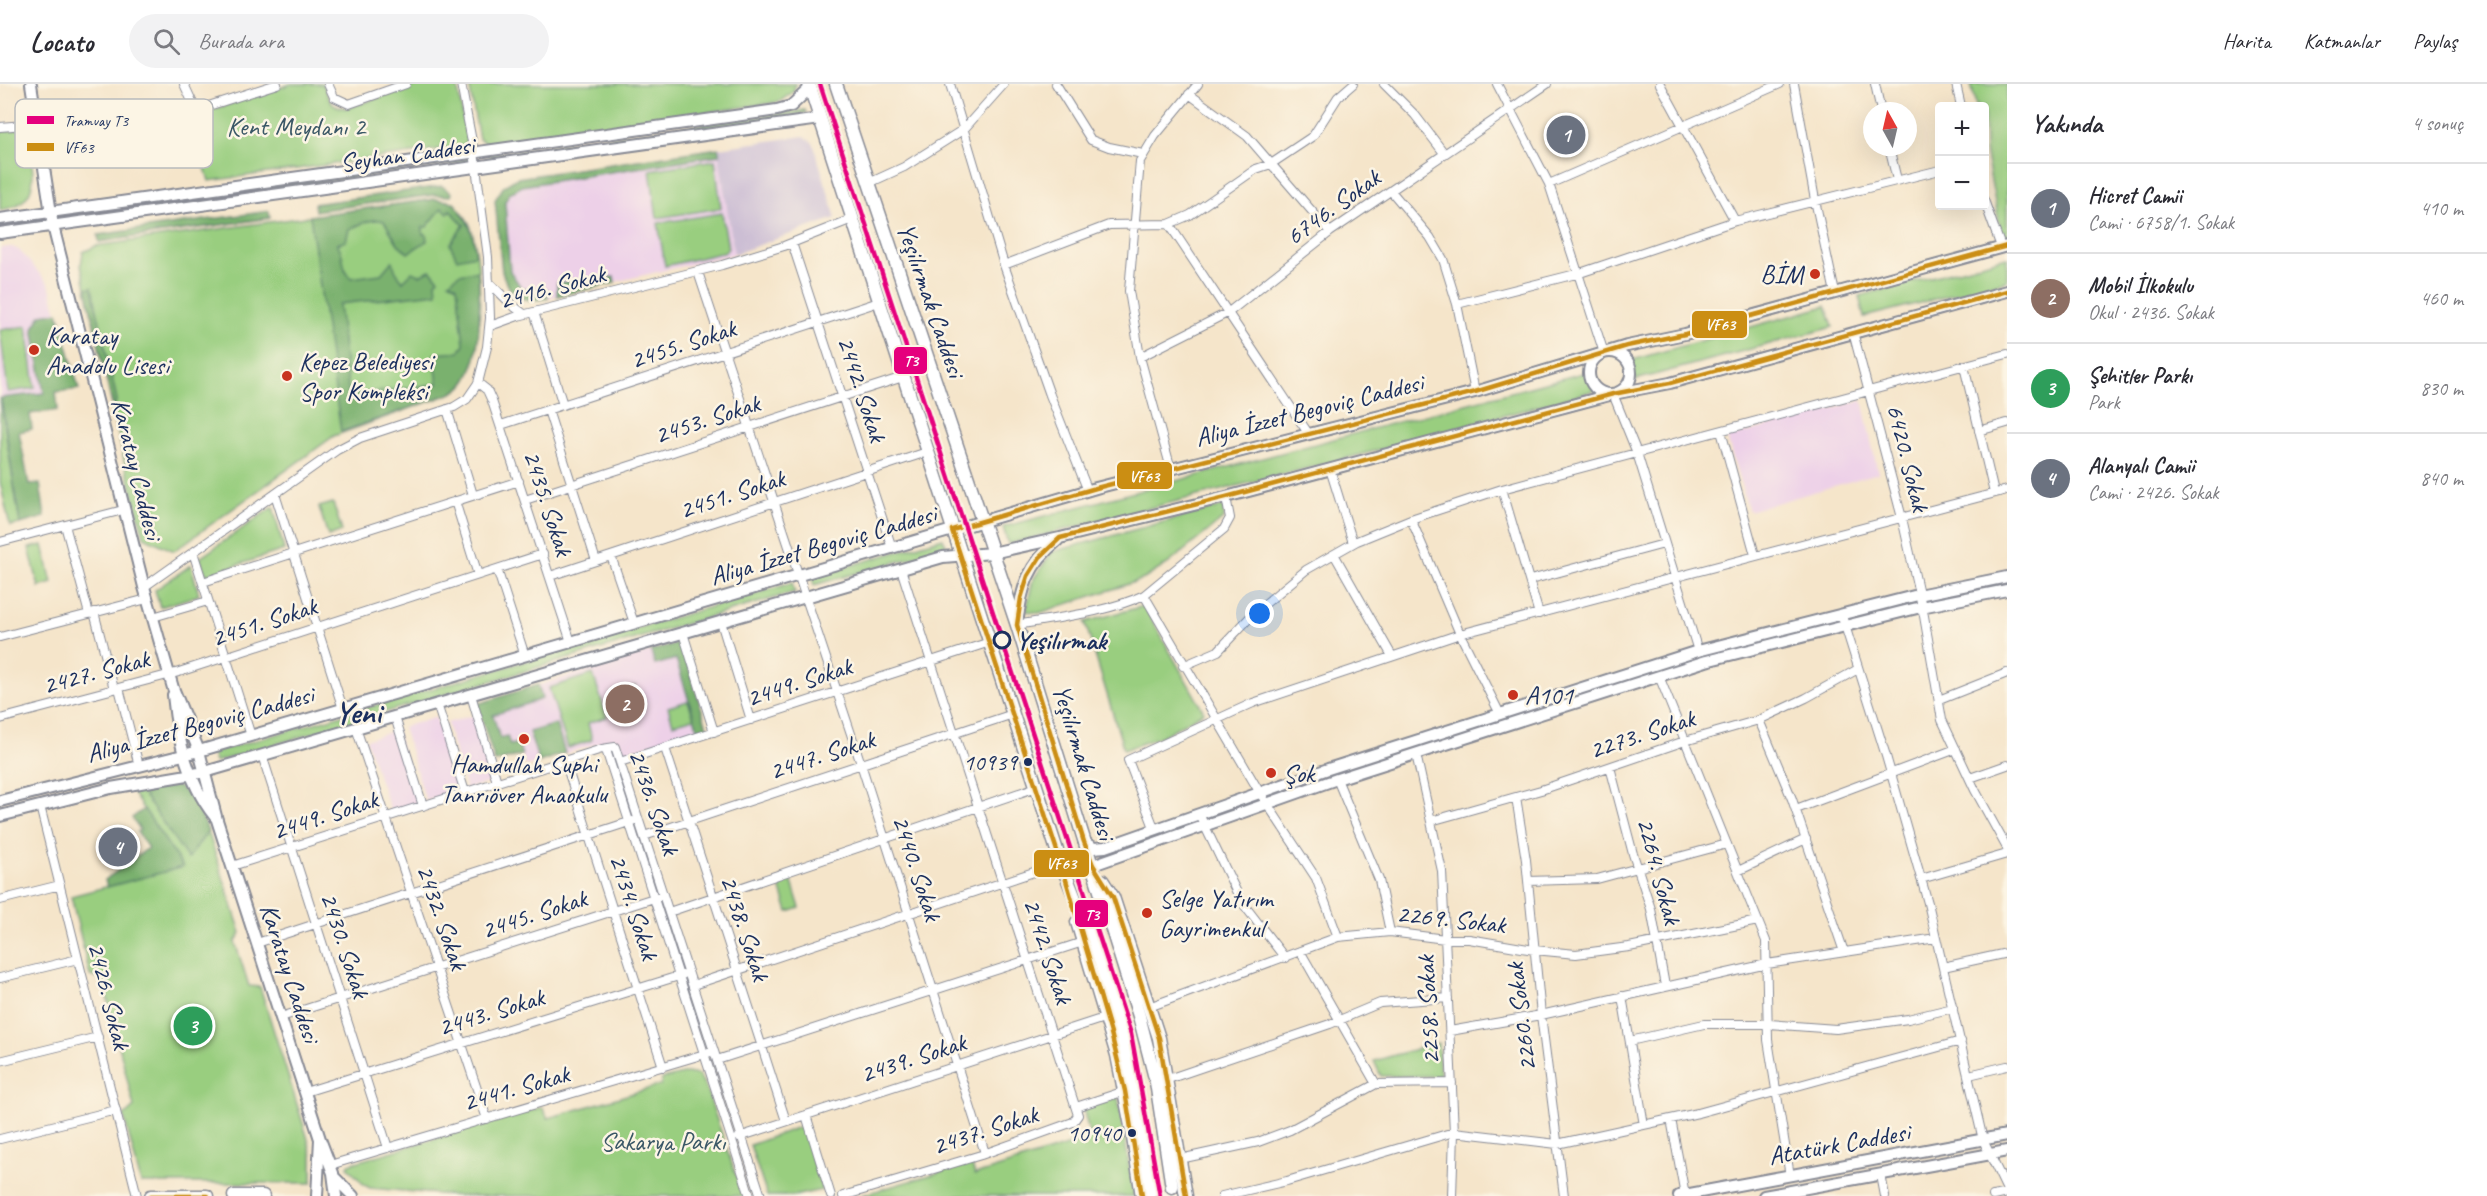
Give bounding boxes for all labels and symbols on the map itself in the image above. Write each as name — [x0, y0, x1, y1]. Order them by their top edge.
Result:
legend — [15, 99, 213, 168]
north arrow — [1863, 102, 1917, 156]
park label: Kent Meydanı 2 — [227, 110, 368, 143]
text: Tramvay T3 — [64, 111, 130, 131]
pin: 1 — [1546, 112, 1586, 158]
street label: Seyhan Caddesi — [338, 128, 479, 180]
text: VF63 — [64, 138, 95, 158]
street label: 6746. Sokak — [1279, 161, 1388, 252]
street label: Yeşilırmak Caddesi — [889, 219, 974, 384]
street label: 2416. Sokak — [495, 257, 610, 317]
place label: BİM — [1760, 258, 1805, 291]
marker: BİM — [1808, 267, 1822, 281]
line badge: VF63 — [1691, 310, 1748, 339]
street label: 2455. Sokak — [626, 311, 741, 377]
text: VF63 — [1705, 315, 1737, 335]
place label: Karatay Anadolu Lisesi — [46, 319, 172, 382]
street label: 2442. Sokak — [829, 332, 895, 447]
marker: Karatay Anadolu Lisesi — [27, 343, 41, 357]
place label: Kepez Belediyesi Spor Kompleksi — [299, 345, 436, 408]
line badge: T3 — [893, 346, 928, 375]
text: T3 — [904, 351, 920, 371]
street label: Aliya İzzet Begoviç Caddesi — [1192, 365, 1429, 454]
marker: Kepez Belediyesi Spor Kompleksi — [280, 369, 294, 383]
street label: 2453. Sokak — [650, 386, 765, 452]
street label: Karatay Caddesi — [104, 395, 171, 546]
street label: 6420. Sokak — [1879, 401, 1938, 516]
street label: 2435. Sokak — [515, 446, 581, 561]
street label: 2451. Sokak — [675, 461, 790, 527]
line badge: VF63 — [1116, 461, 1173, 490]
text: VF63 — [1129, 467, 1161, 487]
street label: Aliya İzzet Begoviç Caddesi — [706, 496, 943, 593]
street label: 2451. Sokak — [207, 589, 322, 655]
your location — [1245, 599, 1274, 628]
place label: Yeşilırmak — [1016, 624, 1109, 657]
marker: Yeşilırmak — [993, 631, 1011, 649]
street label: 2427. Sokak — [39, 642, 154, 702]
street label: 2449. Sokak — [742, 649, 857, 715]
street label: Aliya İzzet Begoviç Caddesi — [83, 677, 320, 770]
place label: A101 — [1525, 679, 1574, 712]
street label: Yeşilırmak Caddesi — [1045, 680, 1124, 847]
pin: 2 — [606, 682, 644, 726]
marker: A101 — [1506, 688, 1520, 702]
district label: Yeni — [335, 692, 385, 733]
street label: 2273. Sokak — [1585, 701, 1700, 767]
street label: 2447. Sokak — [765, 722, 880, 788]
marker: Hamdullah Suphi Tanrıöver Anaokulu — [517, 732, 531, 746]
street label: 2436. Sokak — [621, 745, 688, 860]
place label: 10939 — [963, 747, 1019, 777]
place label: Hamdullah Suphi Tanrıöver Anaokulu — [441, 748, 610, 811]
marker: 10939 — [1022, 756, 1034, 768]
place label: Şok — [1283, 757, 1317, 790]
marker: Şok — [1264, 766, 1278, 780]
street label: 2449. Sokak — [268, 782, 383, 848]
street label: 2440. Sokak — [884, 811, 950, 926]
street label: 2264. Sokak — [1629, 814, 1689, 929]
pin: 4 — [98, 824, 138, 870]
line badge: VF63 — [1033, 849, 1090, 878]
street label: 2434. Sokak — [601, 850, 667, 965]
text: VF63 — [1046, 854, 1078, 874]
street label: 2432. Sokak — [409, 860, 476, 975]
street label: 2438. Sokak — [712, 871, 778, 986]
street label: 2445. Sokak — [477, 881, 592, 947]
place label: Selge Yatırım Gayrimenkul — [1159, 882, 1275, 945]
street label: 2430. Sokak — [312, 888, 378, 1003]
street label: 2442. Sokak — [1015, 894, 1081, 1009]
street label: 2269. Sokak — [1395, 897, 1509, 941]
line badge: T3 — [1074, 899, 1109, 928]
street label: Karatay Caddesi — [252, 900, 329, 1049]
text: T3 — [1085, 905, 1101, 925]
marker: Selge Yatırım Gayrimenkul — [1140, 906, 1154, 920]
street label: 2426. Sokak — [80, 939, 139, 1054]
street label: 2258. Sokak — [1409, 953, 1447, 1065]
street label: 2260. Sokak — [1498, 959, 1544, 1073]
street label: 2443. Sokak — [434, 980, 549, 1044]
pin: 3 — [174, 1004, 212, 1048]
street label: 2439. Sokak — [856, 1025, 971, 1091]
street label: 2441. Sokak — [459, 1057, 574, 1119]
street label: 2437. Sokak — [928, 1097, 1043, 1163]
street label: Atatürk Caddesi — [1766, 1115, 1915, 1173]
place label: 10940 — [1067, 1118, 1123, 1148]
park label: Sakarya Parkı — [601, 1125, 727, 1158]
marker: 10940 — [1126, 1127, 1138, 1139]

